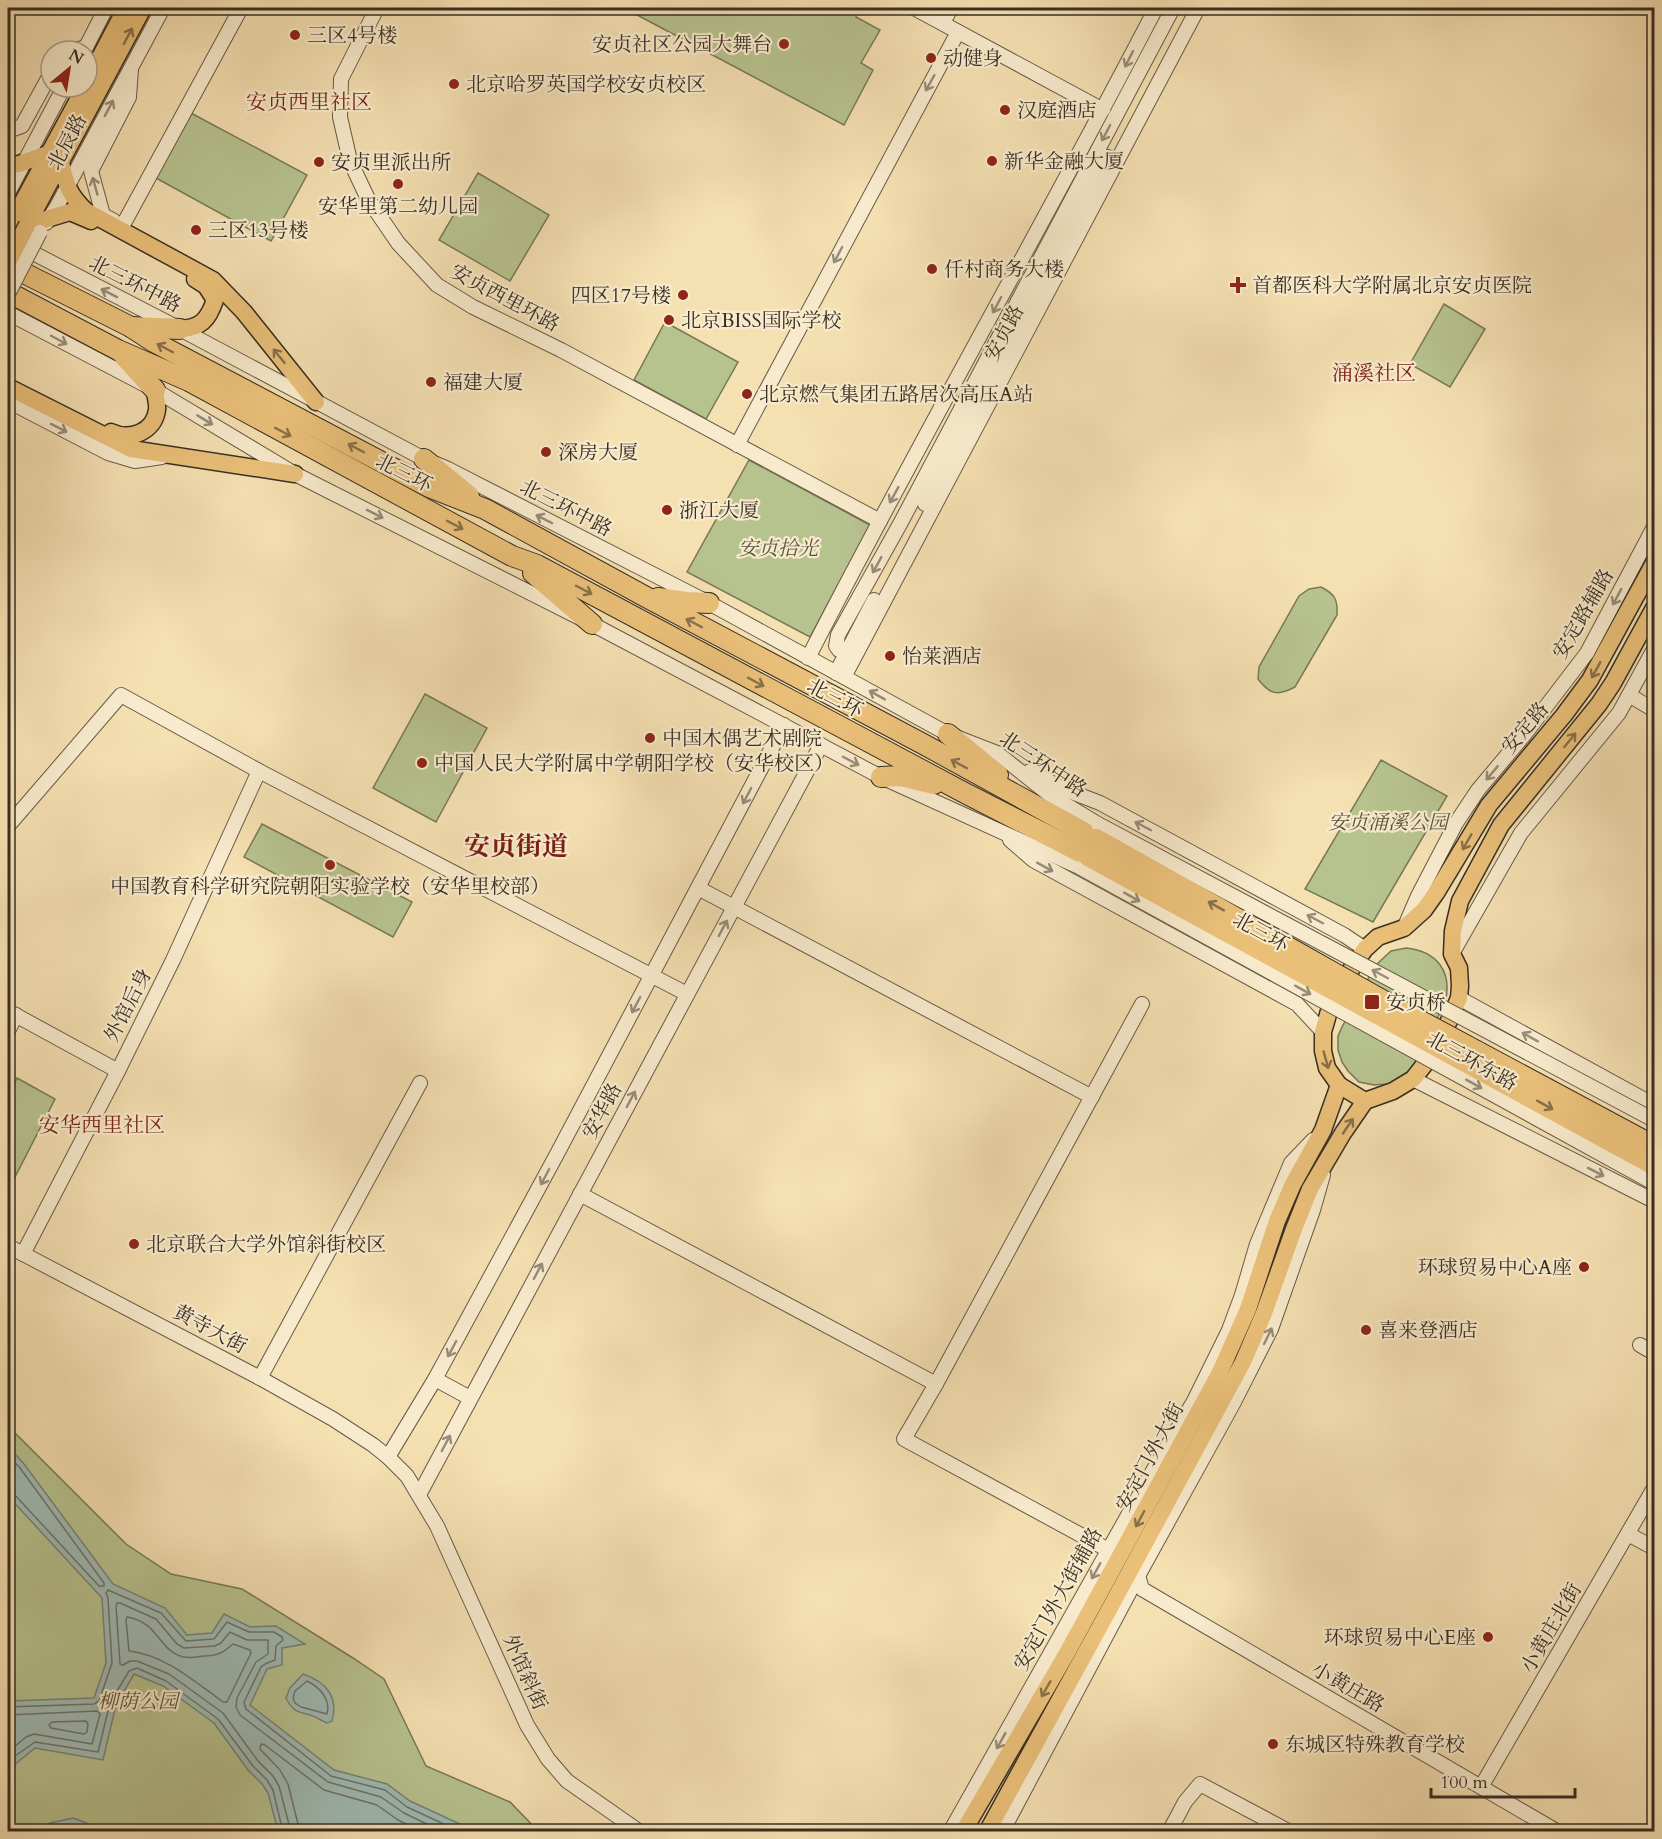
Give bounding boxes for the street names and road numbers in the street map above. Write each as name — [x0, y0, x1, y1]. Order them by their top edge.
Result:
street label: 北辰路 — [41, 109, 93, 175]
street label: 北三环中路 — [84, 249, 186, 319]
street label: 安贞西里环路 — [446, 258, 564, 338]
street label: 安贞路 — [978, 300, 1030, 366]
street label: 北三环 — [371, 447, 437, 499]
street label: 北三环中路 — [515, 473, 617, 543]
street label: 安定路辅路 — [1546, 564, 1620, 664]
street label: 北三环 — [802, 672, 868, 724]
street label: 安定路 — [1495, 696, 1555, 760]
street label: 北三环中路 — [994, 725, 1092, 803]
street label: 北三环 — [1228, 906, 1294, 958]
street label: 外馆后身 — [98, 963, 158, 1047]
street label: 北三环东路 — [1422, 1025, 1522, 1097]
street label: 安华路 — [576, 1078, 628, 1144]
street label: 黄寺大街 — [168, 1298, 252, 1360]
street label: 安定门外大街 — [1110, 1398, 1190, 1516]
street label: 安定门外大街辅路 — [1007, 1522, 1109, 1676]
street label: 小黄庄北街 — [1514, 1578, 1588, 1678]
street label: 外馆斜街 — [496, 1630, 554, 1714]
street label: 小黄庄路 — [1307, 1655, 1389, 1719]

